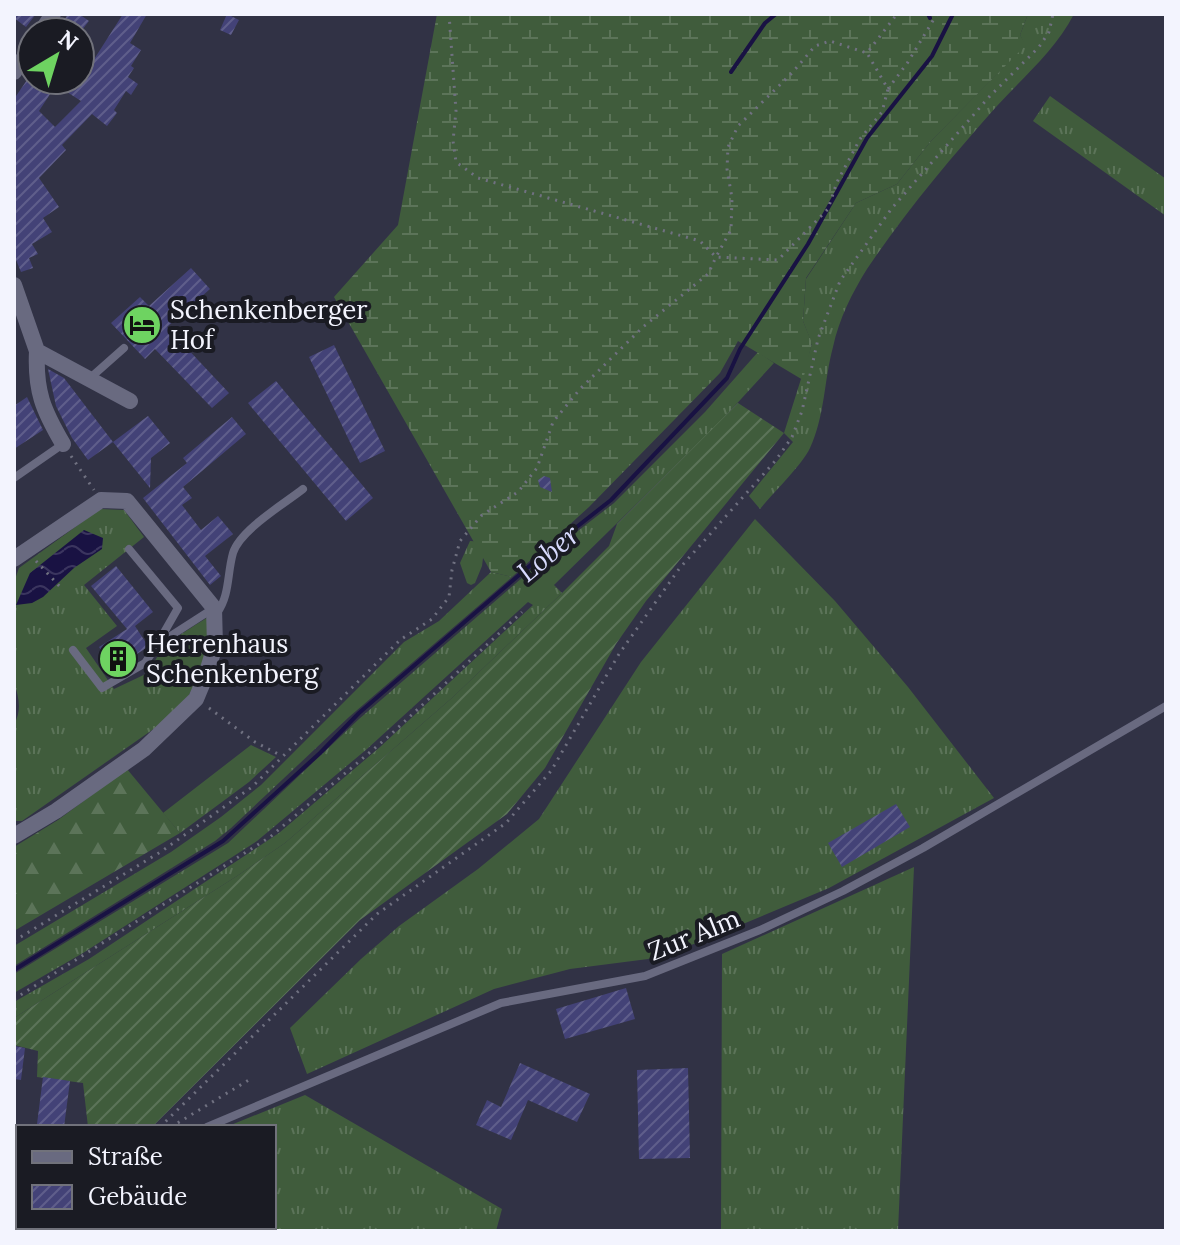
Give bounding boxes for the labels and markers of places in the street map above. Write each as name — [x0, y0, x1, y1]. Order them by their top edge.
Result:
place label: Schenkenberger Hof — [170, 293, 368, 356]
hotel icon: Schenkenberger Hof — [121, 304, 163, 346]
place label: Herrenhaus Schenkenberg — [146, 627, 319, 690]
building icon: Herrenhaus Schenkenberg — [97, 638, 139, 680]

